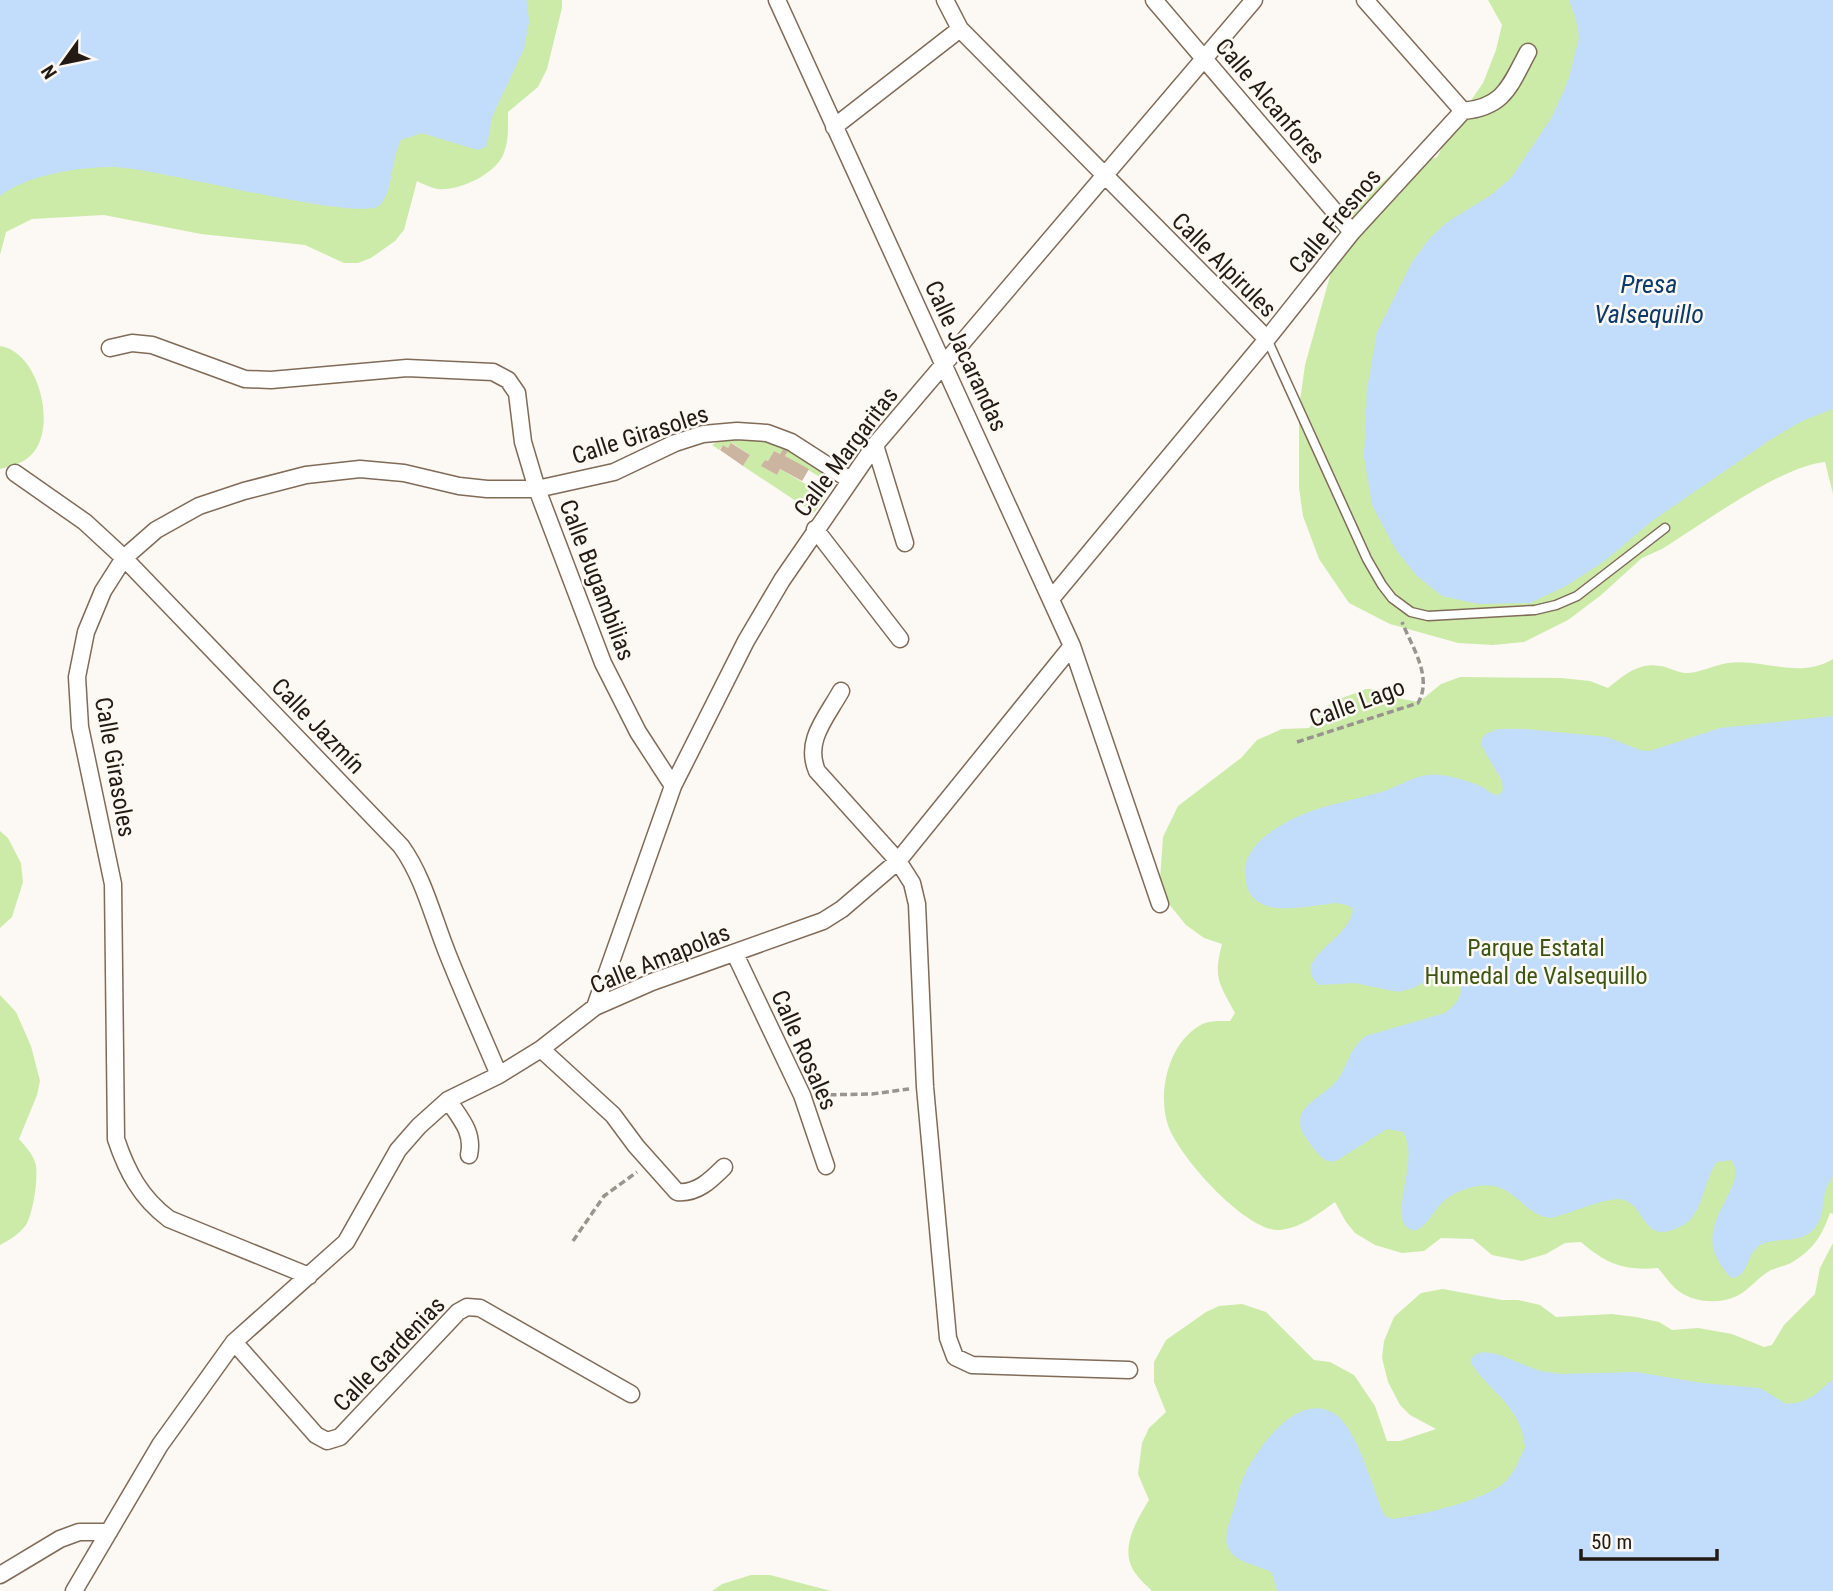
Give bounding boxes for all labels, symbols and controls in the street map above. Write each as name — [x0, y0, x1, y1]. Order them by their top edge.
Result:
north arrow — [28, 28, 98, 98]
street label: Calle Alcanfores — [1209, 32, 1331, 170]
text: N — [36, 61, 62, 83]
street label: Calle Fresnos — [1283, 163, 1387, 279]
street label: Calle Alpirules — [1166, 207, 1282, 323]
water label: Presa Valsequillo — [1594, 269, 1704, 329]
street label: Calle Jacarandas — [919, 276, 1013, 436]
street label: Calle Margaritas — [788, 382, 904, 522]
street label: Calle Girasoles — [568, 400, 712, 470]
street label: Calle Bugambilias — [554, 496, 640, 664]
street label: Calle Jazmín — [266, 672, 370, 780]
street label: Calle Lago — [1305, 673, 1409, 733]
street label: Calle Girasoles — [89, 695, 141, 839]
street label: Calle Amapolas — [586, 918, 734, 1000]
park label: Parque Estatal Humedal de Valsequillo — [1424, 934, 1648, 990]
street label: Calle Rosales — [765, 986, 843, 1114]
street label: Calle Gardenias — [327, 1291, 451, 1417]
scale bar — [1581, 1518, 1717, 1562]
text: 50 m — [1591, 1530, 1632, 1554]

